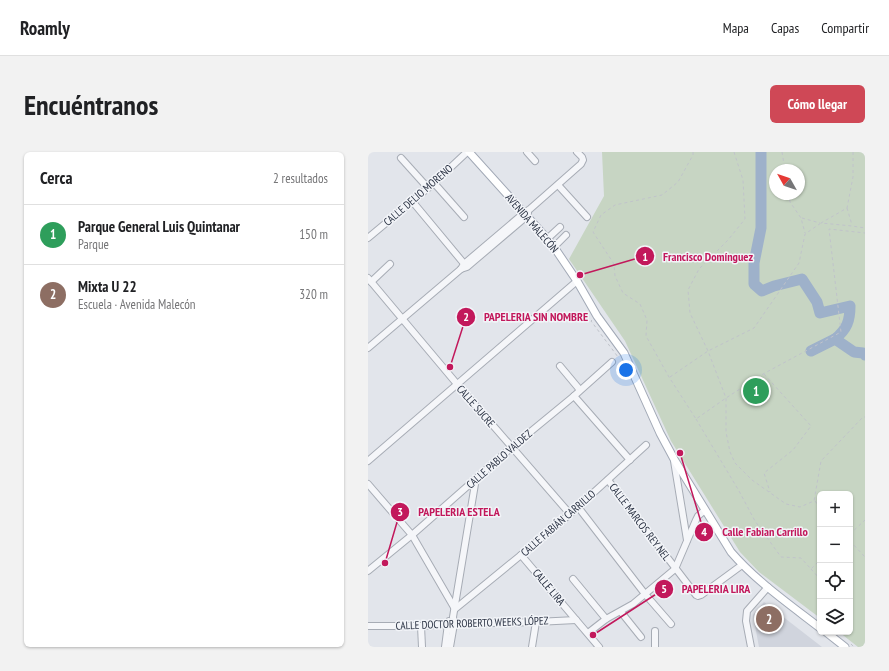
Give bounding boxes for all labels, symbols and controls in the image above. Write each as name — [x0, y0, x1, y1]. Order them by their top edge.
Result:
text: Roamly — [20, 16, 70, 40]
text: Mapa — [723, 19, 749, 37]
text: Capas — [771, 19, 799, 37]
text: Compartir — [821, 19, 869, 37]
button: Cómo llegar — [770, 85, 865, 123]
text: Encuéntranos — [24, 86, 158, 123]
street label: CALLE DELIO MORENO — [381, 161, 455, 229]
north arrow — [769, 164, 805, 200]
text: Cerca — [40, 167, 73, 189]
text: 2 resultados — [273, 170, 328, 187]
street label: AVENIDA MALECÓN — [502, 190, 562, 256]
text: Parque General Luis Quintanar — [78, 217, 240, 236]
text: 1 — [50, 226, 56, 243]
text: 150 m — [299, 226, 328, 243]
text: Parque — [78, 236, 109, 253]
callout: Francisco Domínguez — [635, 244, 761, 268]
text: 1 — [642, 249, 648, 264]
text: Francisco Domínguez — [663, 249, 753, 264]
text: Mixta U 22 — [78, 277, 137, 296]
text: 2 — [50, 286, 56, 303]
text: 320 m — [299, 286, 328, 303]
text: Escuela · Avenida Malecón — [78, 296, 196, 313]
callout: PAPELERIA SIN NOMBRE — [456, 305, 596, 329]
text: 2 — [463, 309, 469, 324]
text: PAPELERIA SIN NOMBRE — [484, 309, 588, 324]
your location — [616, 360, 636, 380]
pin: 1 — [743, 376, 769, 406]
street label: CALLE SUCRE — [454, 382, 498, 430]
street label: CALLE PABLO VALDEZ — [463, 426, 535, 491]
street label: CALLE MARCOS REY NEL — [606, 480, 674, 564]
street label: CALLE FABIÁN CARRILLO — [518, 487, 598, 559]
map controls — [817, 491, 853, 635]
button: + — [817, 491, 853, 527]
callout: PAPELERIA ESTELA — [390, 500, 508, 524]
text: 3 — [397, 504, 403, 519]
text: PAPELERIA ESTELA — [418, 504, 501, 519]
callout: Calle Fabian Carrillo — [694, 520, 816, 544]
text: 4 — [701, 524, 707, 539]
text: Calle Fabian Carrillo — [722, 524, 808, 539]
button: − — [817, 527, 853, 563]
button: locate — [817, 563, 853, 599]
street label: CALLE LIRA — [530, 566, 569, 609]
callout: PAPELERIA LIRA — [654, 577, 759, 601]
text: 5 — [661, 581, 667, 596]
text: PAPELERIA LIRA — [682, 581, 751, 596]
button: layers — [817, 599, 853, 635]
pin: 2 — [756, 604, 782, 634]
street label: CALLE DOCTOR ROBERTO WEEKS LÓPEZ — [395, 613, 549, 633]

